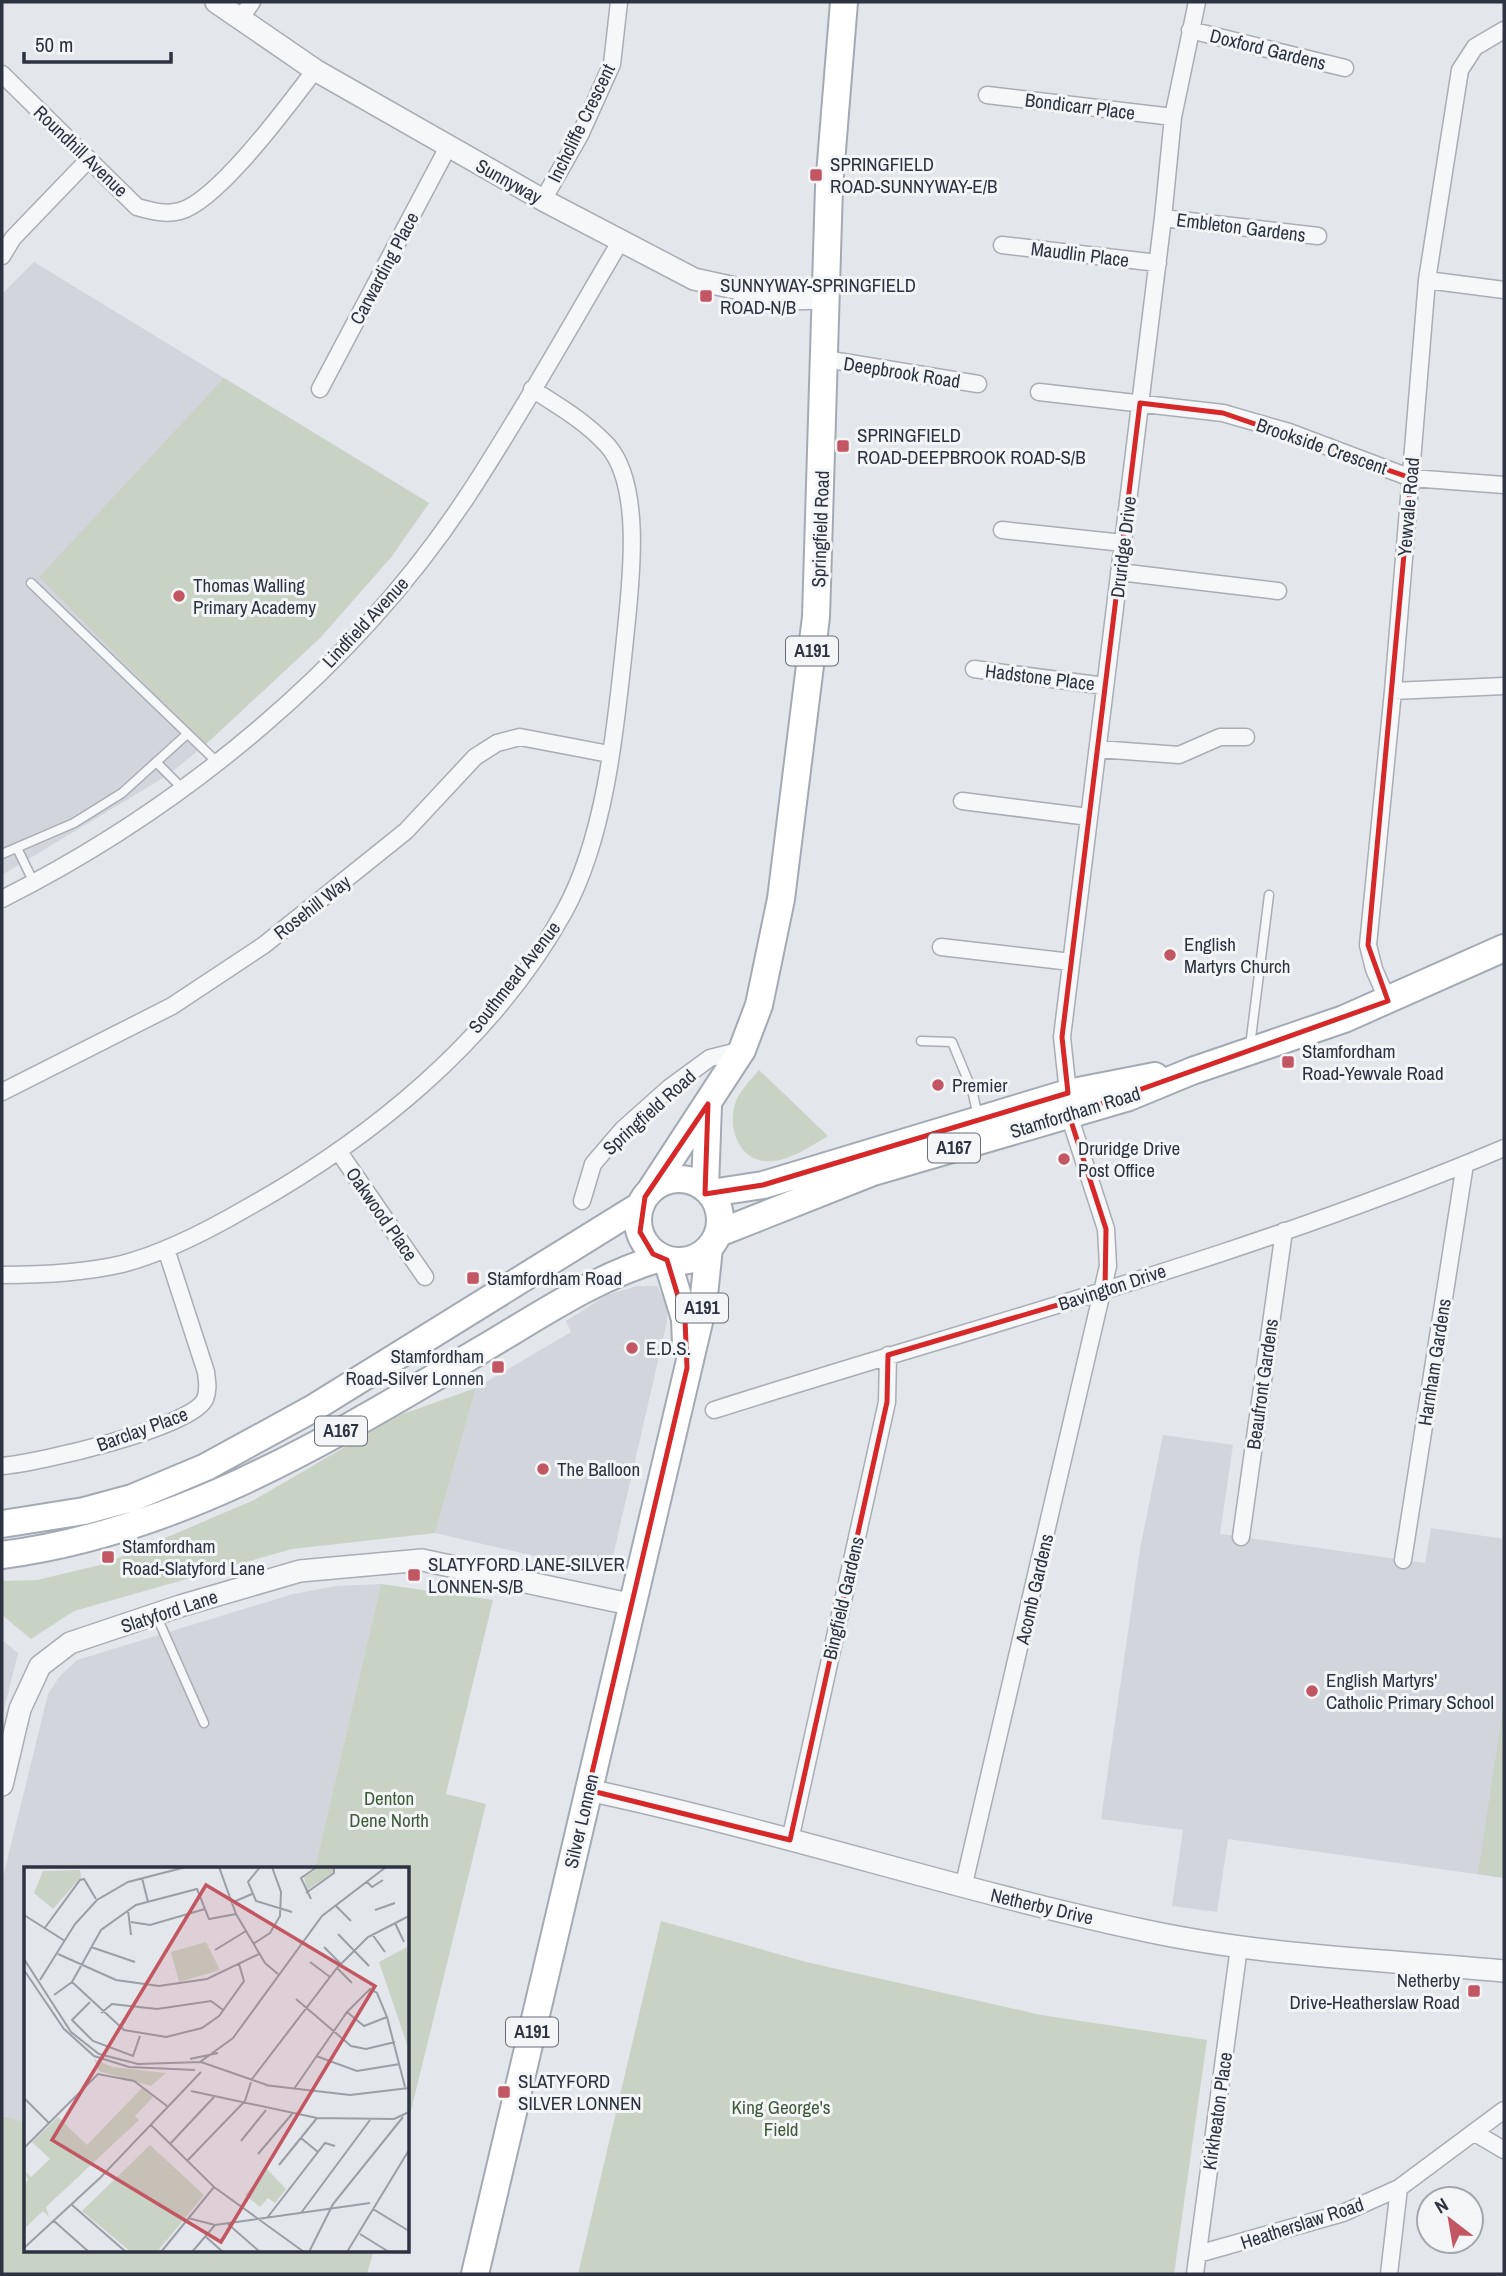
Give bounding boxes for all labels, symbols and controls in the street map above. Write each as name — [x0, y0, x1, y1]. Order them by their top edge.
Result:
scale bar — [24, 21, 172, 65]
street label: Doxford Gardens — [1207, 22, 1329, 76]
text: 50 m — [35, 30, 73, 59]
street label: Inchcliffe Crescent — [541, 59, 621, 187]
street label: Bondicarr Place — [1023, 86, 1137, 126]
street label: Roundhill Avenue — [28, 99, 134, 203]
place label: SPRINGFIELD ROAD-SUNNYWAY-E/B — [830, 151, 997, 199]
street label: Sunnyway — [471, 152, 547, 210]
marker: SPRINGFIELD ROAD-SUNNYWAY-E/B — [808, 167, 824, 183]
street label: Embleton Gardens — [1175, 206, 1307, 248]
street label: Carwarding Place — [343, 207, 425, 329]
street label: Maudlin Place — [1029, 235, 1131, 273]
place label: SUNNYWAY-SPRINGFIELD ROAD-N/B — [720, 272, 916, 320]
marker: SUNNYWAY-SPRINGFIELD ROAD-N/B — [698, 288, 714, 304]
street label: Deepbrook Road — [842, 350, 962, 394]
street label: Brookside Crescent — [1253, 411, 1392, 481]
place label: SPRINGFIELD ROAD-DEEPBROOK ROAD-S/B — [857, 422, 1086, 470]
marker: SPRINGFIELD ROAD-DEEPBROOK ROAD-S/B — [835, 438, 851, 454]
street label: Yewvale Road — [1391, 456, 1425, 558]
street label: Springfield Road — [805, 470, 835, 588]
street label: Druridge Drive — [1104, 495, 1142, 599]
street label: Lindfield Avenue — [316, 571, 414, 673]
place label: Thomas Walling Primary Academy — [193, 572, 316, 620]
marker: Thomas Walling Primary Academy — [171, 588, 187, 604]
road number: A191 — [786, 636, 838, 666]
street label: Hadstone Place — [984, 657, 1096, 697]
street label: Rosehill Way — [268, 869, 356, 945]
street label: Southmead Avenue — [462, 916, 566, 1038]
place label: English Martyrs Church — [1184, 931, 1290, 979]
marker: English Martyrs Church — [1162, 947, 1178, 963]
place label: Stamfordham Road-Yewvale Road — [1302, 1038, 1444, 1086]
marker: Stamfordham Road-Yewvale Road — [1280, 1054, 1296, 1070]
street label: Springfield Road — [597, 1063, 701, 1161]
place label: Premier — [952, 1072, 1008, 1098]
marker: Premier — [930, 1077, 946, 1093]
street label: Stamfordham Road — [1007, 1080, 1143, 1144]
road number: A167 — [928, 1134, 980, 1162]
place label: Druridge Drive Post Office — [1078, 1135, 1180, 1183]
marker: Druridge Drive Post Office — [1056, 1151, 1072, 1167]
street label: Oakwood Place — [340, 1162, 424, 1266]
street label: Bavington Drive — [1055, 1257, 1169, 1317]
place label: Stamfordham Road — [487, 1265, 622, 1291]
marker: Stamfordham Road — [465, 1270, 481, 1286]
road number: A191 — [676, 1294, 728, 1322]
street label: Harnham Gardens — [1411, 1296, 1457, 1427]
street label: Beaufront Gardens — [1240, 1317, 1284, 1451]
place label: E.D.S. — [646, 1335, 691, 1361]
marker: E.D.S. — [624, 1340, 640, 1356]
place label: Stamfordham Road-Silver Lonnen — [345, 1343, 484, 1391]
marker: Stamfordham Road-Silver Lonnen — [490, 1359, 506, 1375]
street label: Barclay Place — [93, 1400, 191, 1458]
road number: A167 — [315, 1416, 367, 1446]
place label: The Balloon — [557, 1456, 640, 1482]
marker: The Balloon — [535, 1461, 551, 1477]
street label: Acomb Gardens — [1008, 1531, 1059, 1648]
place label: Stamfordham Road-Slatyford Lane — [122, 1533, 265, 1581]
street label: Bingfield Gardens — [816, 1534, 870, 1662]
marker: Stamfordham Road-Slatyford Lane — [100, 1549, 116, 1565]
place label: SLATYFORD LANE-SILVER LONNEN-S/B — [428, 1551, 625, 1599]
marker: SLATYFORD LANE-SILVER LONNEN-S/B — [406, 1567, 422, 1583]
street label: Slatyford Lane — [117, 1583, 221, 1639]
place label: English Martyrs' Catholic Primary School — [1326, 1667, 1494, 1715]
marker: English Martyrs' Catholic Primary School — [1304, 1683, 1320, 1699]
street label: Silver Lonnen — [558, 1771, 604, 1871]
park label: Denton Dene North — [349, 1785, 429, 1833]
inset map — [24, 1867, 410, 2252]
street label: Netherby Drive — [988, 1882, 1096, 1930]
place label: Netherby Drive-Heatherslaw Road — [1289, 1967, 1460, 2015]
marker: Netherby Drive-Heatherslaw Road — [1466, 1983, 1482, 1999]
road number: A191 — [506, 2018, 558, 2046]
street label: Kirkheaton Place — [1196, 2050, 1238, 2172]
place label: SLATYFORD SILVER LONNEN — [518, 2068, 642, 2116]
marker: SLATYFORD SILVER LONNEN — [496, 2084, 512, 2100]
park label: King George's Field — [731, 2094, 831, 2142]
north arrow — [1415, 2185, 1485, 2255]
street label: Heatherslaw Road — [1237, 2191, 1367, 2255]
text: N — [1430, 2191, 1453, 2219]

